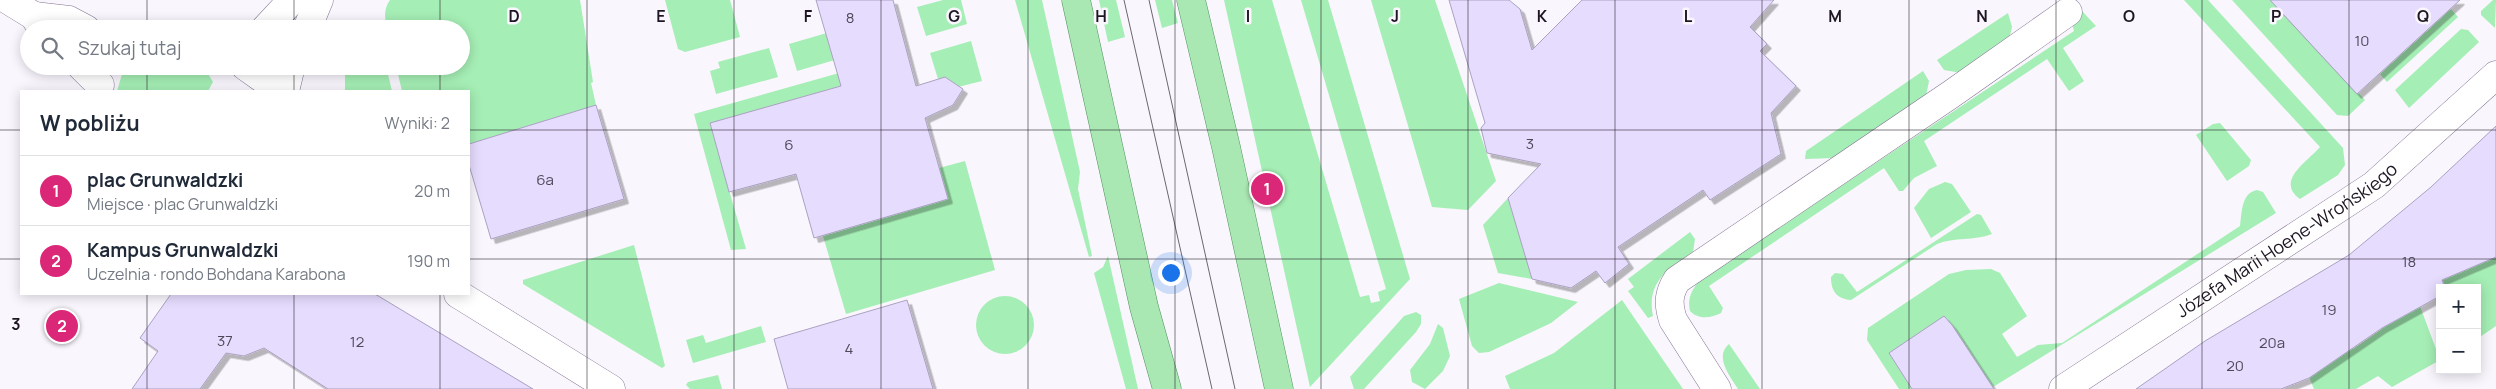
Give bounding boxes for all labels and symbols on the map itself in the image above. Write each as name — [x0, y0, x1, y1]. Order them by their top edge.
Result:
text: D — [508, 5, 520, 27]
text: E — [656, 5, 666, 27]
text: F — [804, 5, 813, 27]
text: G — [948, 5, 960, 27]
text: H — [1095, 5, 1107, 27]
text: I — [1246, 5, 1250, 27]
text: J — [1391, 5, 1399, 27]
text: K — [1537, 5, 1548, 27]
text: L — [1684, 5, 1693, 27]
text: M — [1828, 5, 1842, 27]
text: N — [1976, 5, 1988, 27]
text: O — [2123, 5, 2135, 27]
text: P — [2271, 5, 2281, 27]
text: Q — [2417, 5, 2429, 27]
house number: 8 — [846, 7, 854, 28]
house number: 10 — [2355, 30, 2370, 51]
house number: 3 — [1526, 133, 1534, 154]
house number: 6 — [784, 134, 794, 155]
street label: Józefa Marii Hoene-Wrońskiego — [2171, 157, 2402, 322]
house number: 6a — [536, 169, 554, 190]
pin: 1 — [1251, 170, 1283, 208]
house number: 18 — [2402, 251, 2416, 272]
your location — [1158, 260, 1184, 286]
house number: 19 — [2321, 299, 2337, 320]
pin: 2 — [46, 307, 78, 345]
text: 3 — [11, 313, 21, 335]
house number: 37 — [217, 330, 233, 351]
house number: 12 — [350, 331, 364, 352]
house number: 20a — [2259, 332, 2285, 353]
house number: 4 — [845, 338, 854, 359]
house number: 20 — [2226, 355, 2244, 376]

